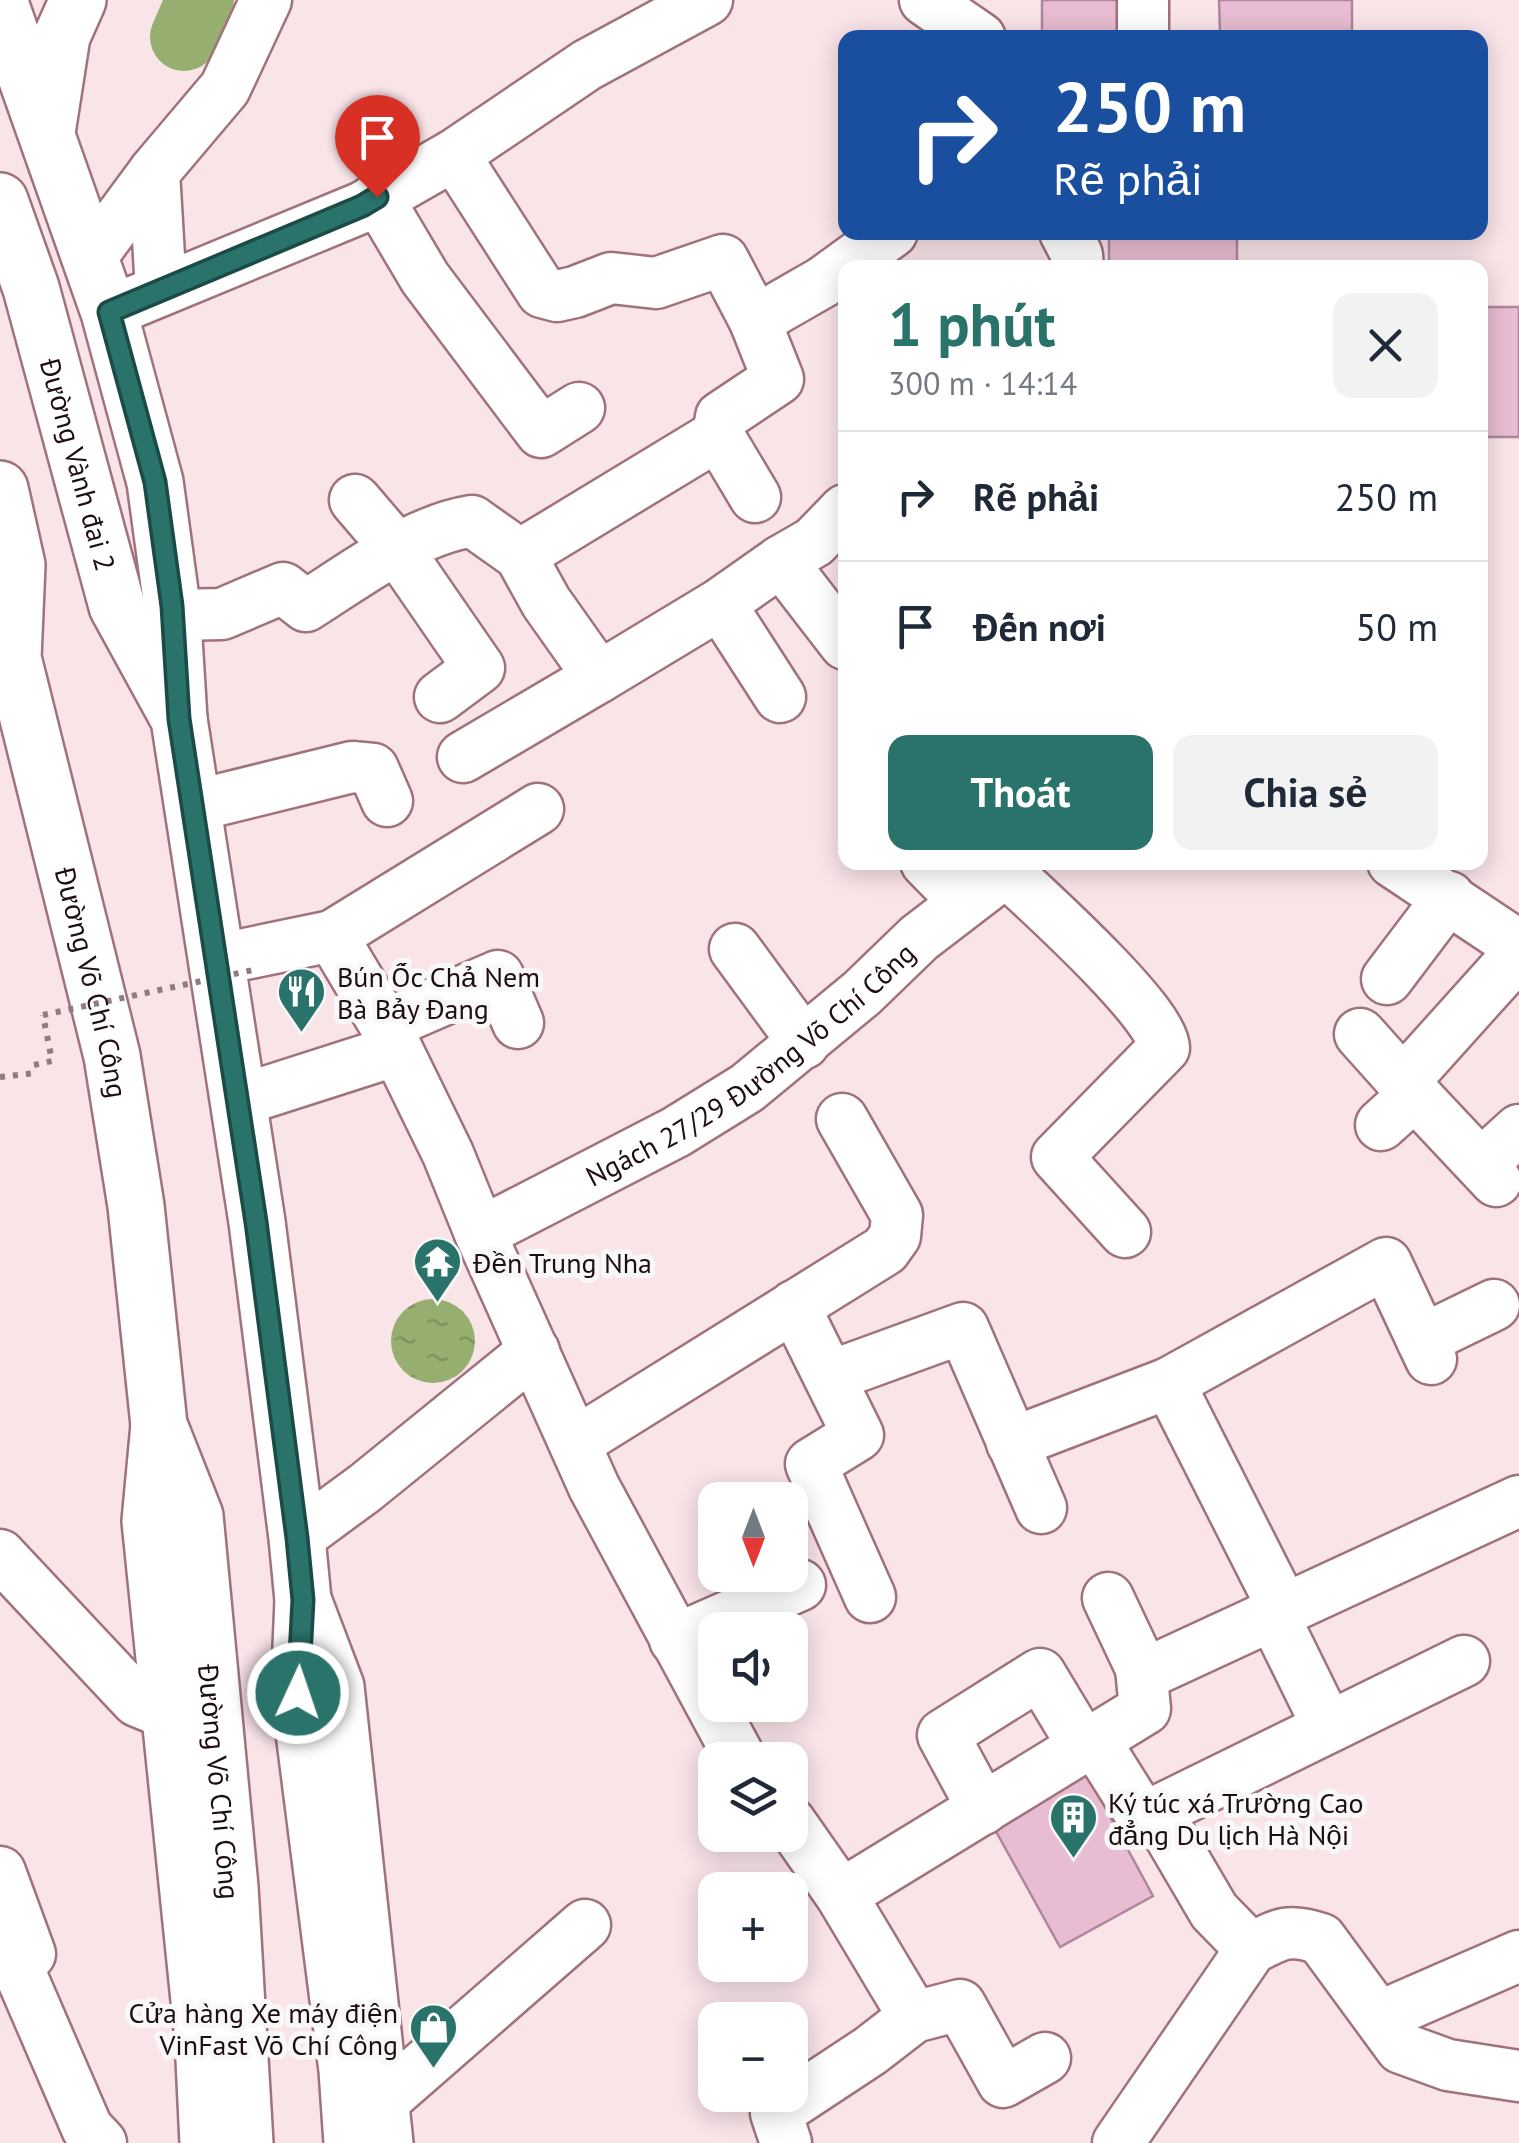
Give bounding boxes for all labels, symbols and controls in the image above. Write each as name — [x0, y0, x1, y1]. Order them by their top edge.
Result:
text: 250 m — [1053, 61, 1246, 151]
icon: right — [888, 70, 1018, 200]
pin — [335, 95, 420, 198]
icon: arrive — [350, 110, 405, 165]
text: Rẽ phải — [1053, 149, 1203, 207]
text: 1 phút — [888, 285, 1056, 363]
button: close — [1333, 293, 1438, 398]
street label: Đường Vành đai 2 — [32, 353, 125, 575]
text: 300 m · 14:14 — [888, 362, 1077, 404]
icon: right — [888, 469, 943, 524]
text: Rẽ phải — [973, 472, 1099, 521]
text: 250 m — [1335, 472, 1438, 521]
icon: arrive — [888, 599, 943, 654]
text: Đến nơi — [973, 602, 1106, 651]
text: 50 m — [1356, 602, 1438, 651]
button: Thoát — [888, 735, 1153, 850]
button: Chia sẻ — [1173, 735, 1438, 850]
street label: Đường Võ Chí Công — [47, 862, 137, 1100]
street label: Ngách 27/29 Đường Võ Chí Công — [579, 934, 922, 1194]
place label: Bún Ốc Chả Nem Bà Bảy Đang — [337, 958, 540, 1027]
restaurant icon: Bún Ốc Chả Nem Bà Bảy Đang — [276, 966, 328, 1034]
temple icon: Đền Trung Nha — [412, 1236, 464, 1304]
place label: Đền Trung Nha — [472, 1244, 652, 1281]
north arrow — [698, 1482, 808, 1592]
map controls — [698, 1482, 808, 2112]
button: sound — [698, 1612, 808, 1722]
position arrow — [246, 1641, 350, 1745]
street label: Đường Võ Chí Công — [190, 1661, 249, 1900]
button: layers — [698, 1742, 808, 1852]
place label: Ký túc xá Trường Cao đẳng Du lịch Hà Nội — [1108, 1784, 1363, 1853]
building icon: Ký túc xá Trường Cao đẳng Du lịch Hà Nội — [1047, 1792, 1099, 1860]
button: + — [698, 1872, 808, 1982]
place label: Cửa hàng Xe máy điện VinFast Võ Chí Công — [128, 1994, 398, 2063]
shop icon: Cửa hàng Xe máy điện VinFast Võ Chí Công — [407, 2002, 459, 2070]
button: − — [698, 2002, 808, 2112]

